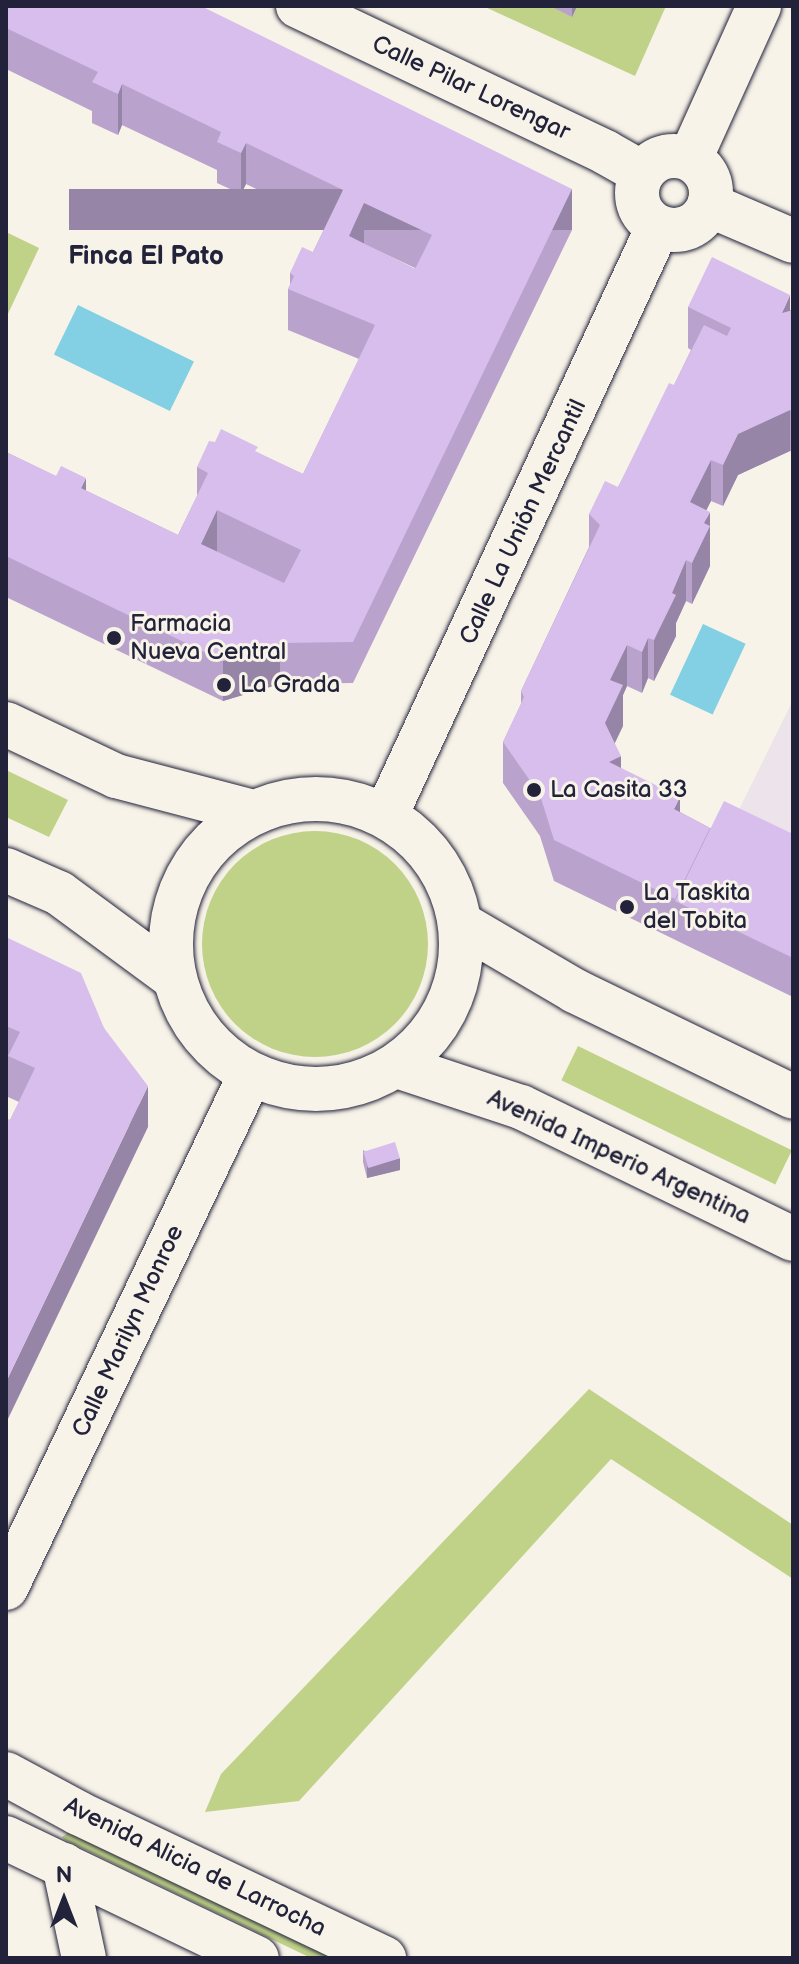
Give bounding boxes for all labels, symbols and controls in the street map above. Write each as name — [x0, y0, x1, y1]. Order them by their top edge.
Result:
street label: Calle Pilar Lorengar — [367, 29, 575, 147]
district label: Finca El Pato — [68, 241, 224, 273]
street label: Calle La Unión Mercantil — [454, 395, 592, 649]
place label: Farmacia Nueva Central — [130, 610, 286, 666]
marker: Farmacia Nueva Central — [105, 629, 123, 647]
place label: La Grada — [240, 671, 340, 699]
marker: La Grada — [215, 676, 233, 694]
place label: La Casita 33 — [550, 776, 688, 804]
marker: La Casita 33 — [525, 781, 543, 799]
place label: La Taskita del Tobita — [643, 879, 751, 935]
marker: La Taskita del Tobita — [618, 898, 636, 916]
street label: Avenida Imperio Argentina — [483, 1083, 755, 1231]
street label: Calle Marilyn Monroe — [66, 1220, 190, 1442]
street label: Avenida Alicia de Larrocha — [59, 1791, 331, 1943]
north arrow — [24, 1860, 104, 1940]
text: N — [56, 1862, 72, 1889]

